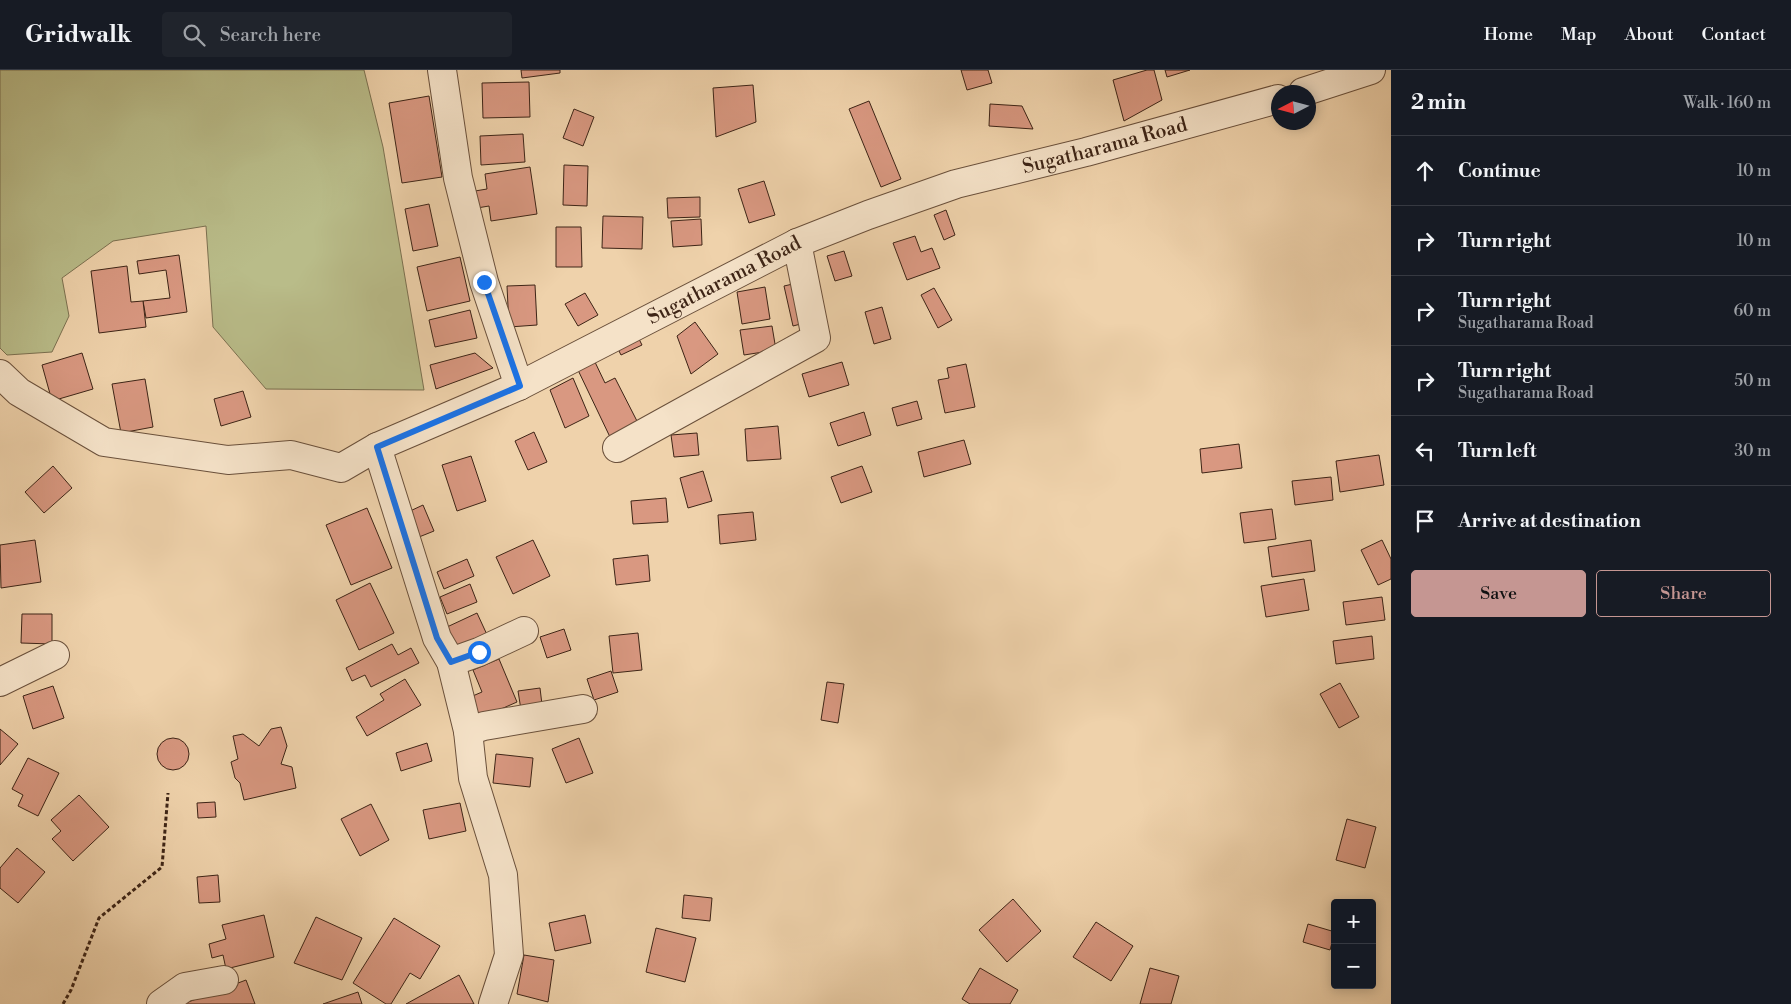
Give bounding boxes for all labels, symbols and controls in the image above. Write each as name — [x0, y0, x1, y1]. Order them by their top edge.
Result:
search box — [162, 12, 512, 57]
text: Gridwalk — [25, 20, 132, 50]
icon: search — [180, 21, 208, 49]
text: Search here — [220, 23, 321, 47]
text: Home — [1484, 23, 1533, 46]
text: Map — [1561, 23, 1597, 46]
text: About — [1625, 23, 1674, 46]
text: Contact — [1702, 23, 1766, 46]
north arrow — [1271, 85, 1316, 130]
text: 2 min — [1411, 90, 1466, 116]
text: Walk · 160 m — [1683, 93, 1771, 113]
street label: Sugatharama Road — [1020, 112, 1191, 180]
icon: ahead — [1411, 157, 1439, 185]
text: Continue — [1458, 159, 1541, 183]
text: 10 m — [1737, 161, 1771, 181]
icon: right — [1411, 227, 1439, 255]
text: Turn right — [1458, 229, 1551, 253]
street label: Sugatharama Road — [643, 230, 806, 330]
text: 10 m — [1737, 231, 1771, 251]
route end — [473, 271, 496, 294]
text: Turn right — [1458, 289, 1551, 313]
icon: right — [1411, 297, 1439, 325]
text: 60 m — [1733, 301, 1771, 321]
text: Sugatharama Road — [1458, 313, 1594, 333]
text: Turn right — [1458, 359, 1551, 383]
icon: right — [1411, 367, 1439, 395]
text: 50 m — [1734, 371, 1771, 391]
text: Sugatharama Road — [1458, 383, 1594, 403]
icon: left — [1411, 437, 1439, 465]
text: Turn left — [1458, 439, 1537, 463]
text: 30 m — [1734, 441, 1771, 461]
icon: arrive — [1411, 507, 1439, 535]
text: Arrive at destination — [1458, 509, 1641, 533]
button: Save — [1411, 570, 1586, 617]
button: Share — [1596, 570, 1771, 617]
route start — [468, 641, 491, 664]
map controls — [1331, 899, 1376, 989]
button: + — [1331, 899, 1376, 944]
button: − — [1331, 944, 1376, 989]

